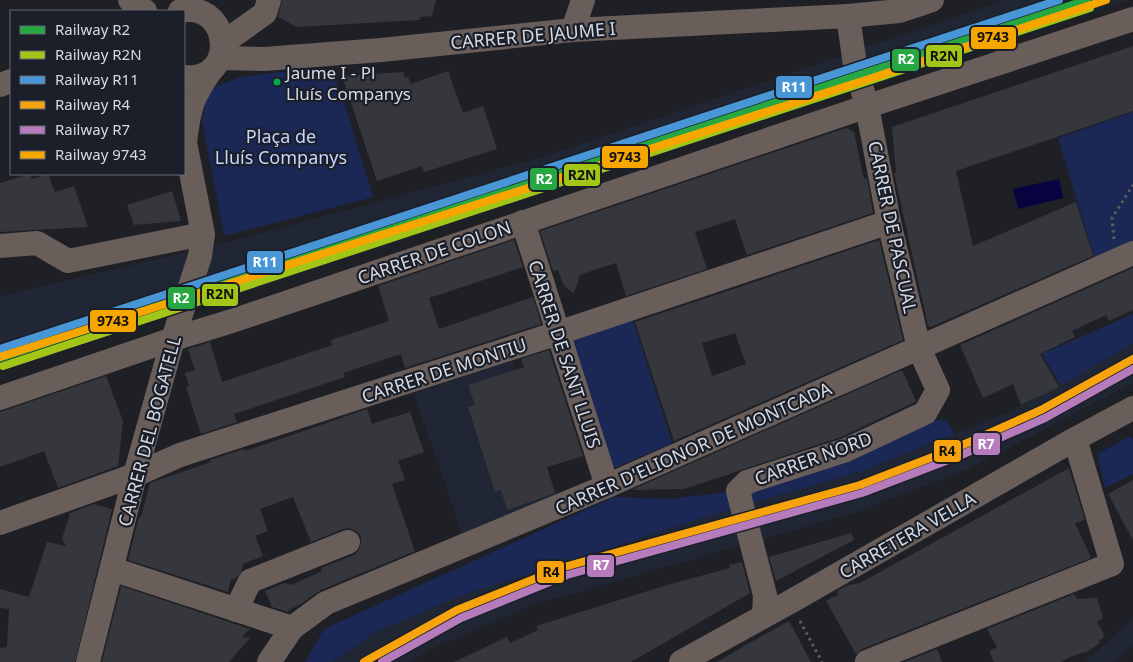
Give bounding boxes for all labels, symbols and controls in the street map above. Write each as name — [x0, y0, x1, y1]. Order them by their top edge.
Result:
legend — [10, 10, 185, 175]
street label: CARRER DE JAUME I — [449, 16, 617, 54]
text: Railway R2 — [55, 19, 130, 39]
line badge: 9743 — [970, 26, 1017, 50]
text: 9743 — [977, 27, 1009, 46]
text: Railway R2N — [55, 44, 142, 64]
line badge: R2N — [925, 44, 963, 68]
text: R2N — [930, 46, 958, 65]
line badge: R2 — [891, 48, 920, 72]
text: R2 — [897, 49, 915, 68]
place label: Jaume I - Pl Lluís Companys — [284, 61, 411, 105]
text: Railway R11 — [55, 69, 139, 89]
line badge: R11 — [775, 75, 813, 99]
marker: Jaume I - Pl Lluís Companys — [272, 77, 282, 87]
text: R11 — [781, 77, 807, 96]
text: Railway R4 — [55, 94, 131, 114]
text: Railway R7 — [55, 119, 130, 139]
park label: Plaça de Lluís Companys — [215, 124, 347, 169]
street label: CARRER DE PASCUAL — [863, 139, 923, 315]
text: Railway 9743 — [55, 144, 147, 164]
line badge: 9743 — [601, 145, 649, 169]
text: 9743 — [609, 147, 641, 166]
line badge: R2N — [563, 163, 601, 187]
text: R2N — [568, 165, 596, 184]
line badge: R2 — [529, 167, 558, 191]
text: R2 — [535, 169, 553, 188]
street label: CARRER DE COLON — [354, 214, 514, 290]
line badge: R11 — [246, 250, 284, 274]
text: R11 — [252, 252, 278, 271]
street label: CARRER DE SANT LLUIS — [523, 257, 607, 451]
line badge: R2N — [201, 283, 239, 307]
text: R2N — [206, 284, 234, 303]
line badge: R2 — [167, 286, 196, 310]
text: R2 — [172, 288, 190, 307]
line badge: 9743 — [89, 309, 137, 333]
text: 9743 — [97, 311, 129, 330]
street label: CARRER DE MONTIU — [358, 332, 530, 408]
street label: CARRER DEL BOGATELL — [112, 333, 186, 529]
street label: CARRER D'ELIONOR DE MONTCADA — [551, 376, 835, 520]
street label: CARRER NORD — [751, 426, 875, 490]
line badge: R7 — [972, 432, 1001, 456]
text: R7 — [977, 434, 995, 453]
line badge: R4 — [933, 439, 962, 463]
text: R4 — [938, 441, 956, 460]
street label: CARRETERA VELLA — [834, 486, 980, 584]
line badge: R7 — [586, 554, 615, 578]
text: R7 — [592, 555, 610, 574]
line badge: R4 — [536, 560, 565, 584]
text: R4 — [542, 562, 560, 581]

